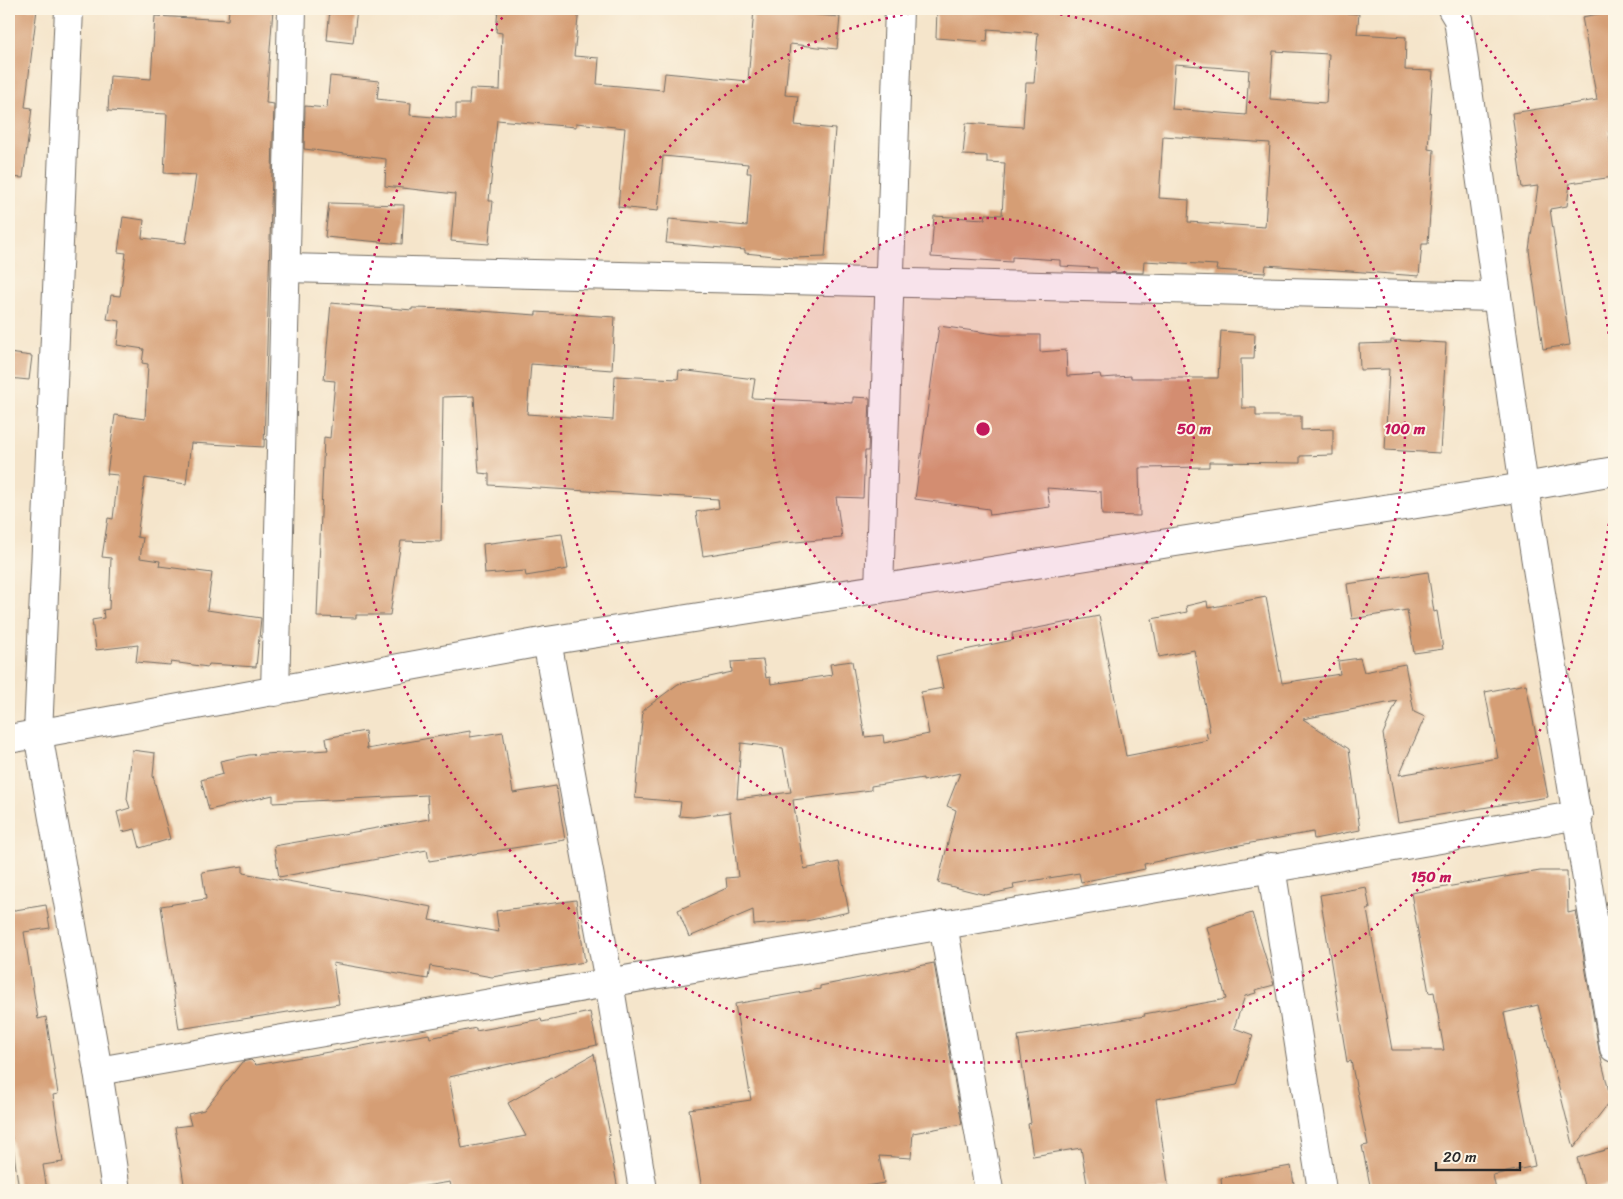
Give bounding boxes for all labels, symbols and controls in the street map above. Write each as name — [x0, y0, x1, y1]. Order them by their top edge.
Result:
text: 50 m — [1177, 416, 1212, 442]
text: 100 m — [1385, 416, 1426, 442]
centre of rings — [974, 420, 992, 438]
text: 150 m — [1411, 864, 1452, 890]
scale bar — [1436, 1139, 1519, 1171]
text: 20 m — [1443, 1144, 1477, 1170]

